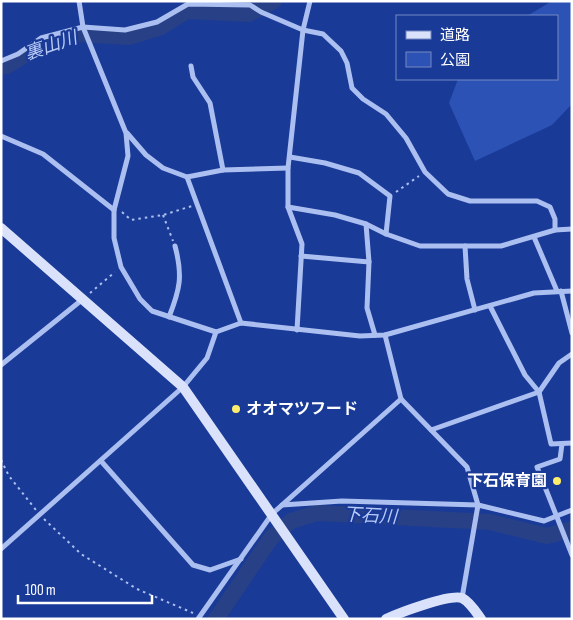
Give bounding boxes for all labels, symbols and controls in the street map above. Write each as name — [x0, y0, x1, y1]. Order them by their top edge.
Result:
legend — [396, 15, 558, 80]
text: 道路 — [440, 26, 470, 45]
water label: 裏山川 — [22, 27, 82, 65]
text: 公園 — [440, 51, 470, 70]
place label: オオマツフード — [246, 400, 358, 419]
marker: オオマツフード — [230, 403, 242, 415]
place label: 下石保育園 — [467, 472, 547, 491]
marker: 下石保育園 — [551, 475, 563, 487]
water label: 下石川 — [342, 504, 400, 528]
scale bar — [18, 572, 151, 604]
text: 100 m — [25, 581, 56, 600]

